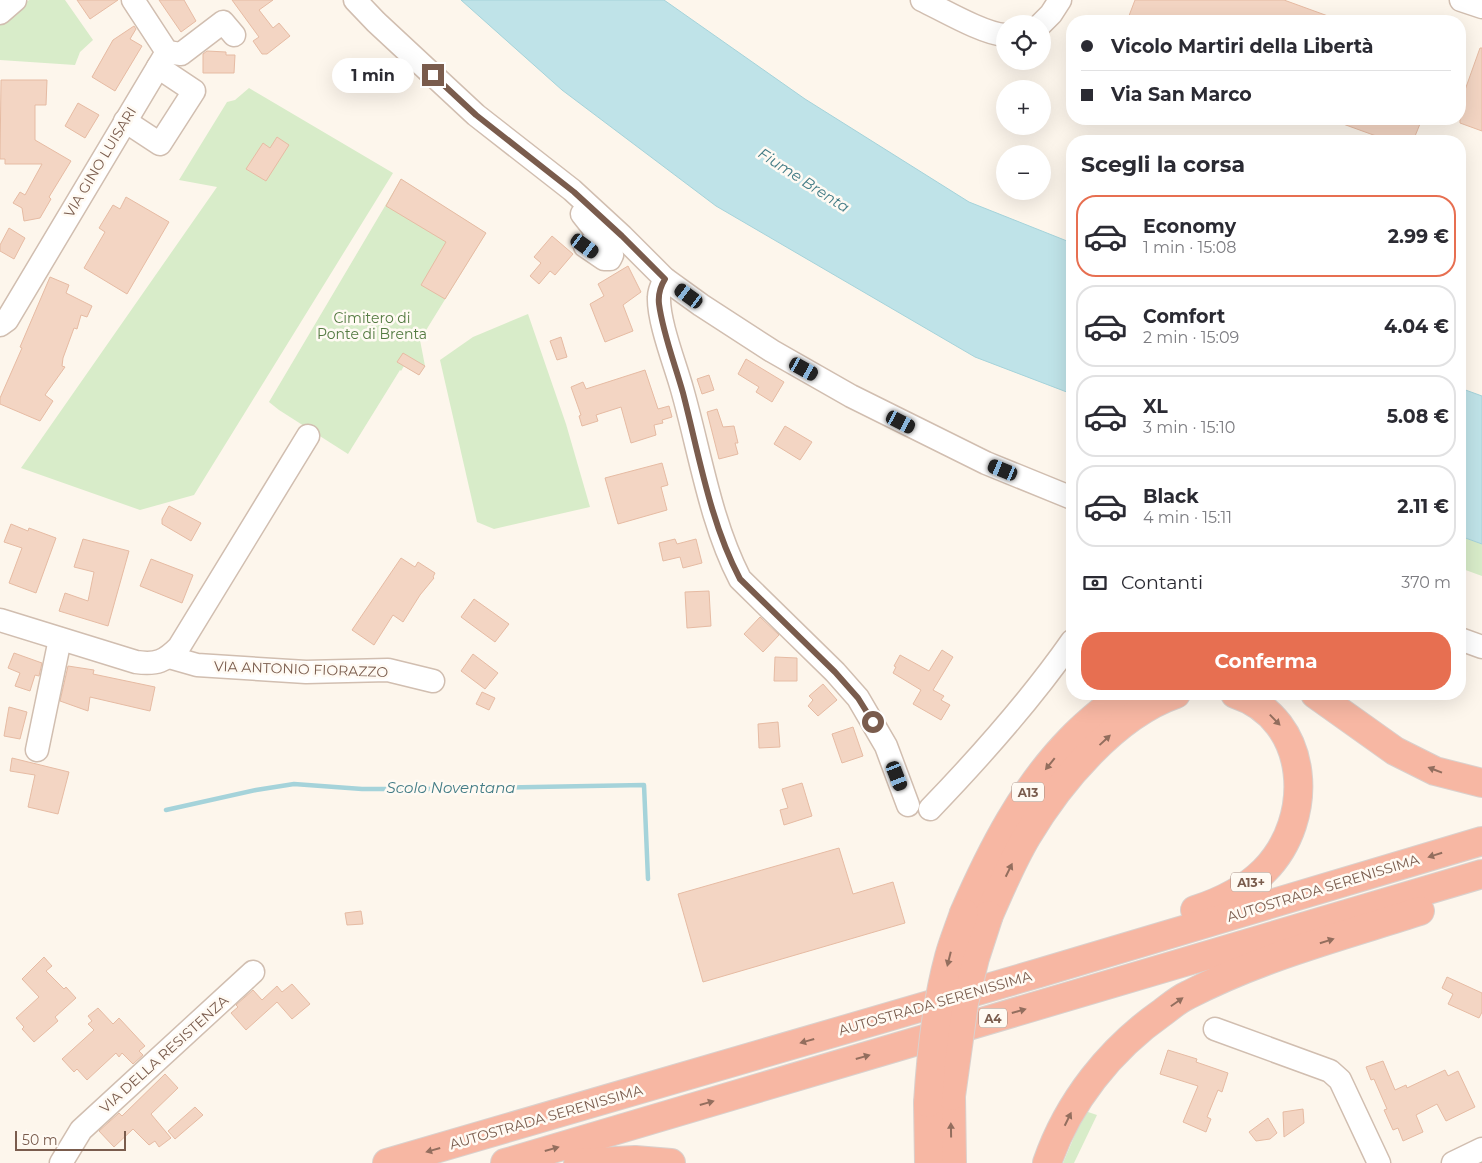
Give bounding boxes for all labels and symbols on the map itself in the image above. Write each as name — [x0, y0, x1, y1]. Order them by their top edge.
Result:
callout: 1 min — [333, 58, 416, 92]
route end — [422, 64, 444, 86]
street label: VIA GINO LUISARI — [60, 103, 140, 221]
water label: Fiume Brenta — [755, 143, 853, 217]
car — [568, 231, 601, 261]
car — [672, 281, 705, 311]
park label: Cimitero di Ponte di Brenta — [317, 309, 427, 343]
car — [787, 355, 820, 383]
car — [884, 409, 917, 435]
car — [986, 457, 1019, 483]
street label: VIA ANTONIO FIORAZZO — [214, 657, 389, 681]
route start — [862, 711, 884, 733]
one-way arrow — [1269, 714, 1281, 726]
one-way arrow — [1099, 734, 1111, 746]
one-way arrow — [1044, 757, 1055, 770]
car — [884, 759, 909, 793]
one-way arrow — [1427, 766, 1442, 774]
water label: Scolo Noventana — [386, 778, 516, 797]
road number: A13 — [1012, 782, 1044, 802]
street label: AUTOSTRADA SERENISSIMA — [1225, 850, 1422, 926]
one-way arrow — [1428, 851, 1443, 859]
one-way arrow — [1005, 863, 1013, 877]
road number: A13+ — [1231, 872, 1271, 892]
one-way arrow — [1320, 936, 1335, 944]
one-way arrow — [945, 952, 953, 967]
street label: AUTOSTRADA SERENISSIMA — [836, 967, 1035, 1039]
street label: VIA DELLA RESISTENZA — [96, 991, 233, 1117]
one-way arrow — [1171, 997, 1184, 1007]
one-way arrow — [1012, 1006, 1027, 1014]
road number: A4 — [979, 1008, 1007, 1028]
one-way arrow — [800, 1037, 815, 1045]
one-way arrow — [856, 1052, 871, 1060]
street label: AUTOSTRADA SERENISSIMA — [447, 1081, 646, 1153]
one-way arrow — [700, 1099, 715, 1107]
one-way arrow — [1064, 1112, 1072, 1126]
one-way arrow — [947, 1121, 955, 1137]
scale bar — [15, 1128, 126, 1151]
one-way arrow — [544, 1145, 559, 1153]
one-way arrow — [425, 1146, 440, 1154]

